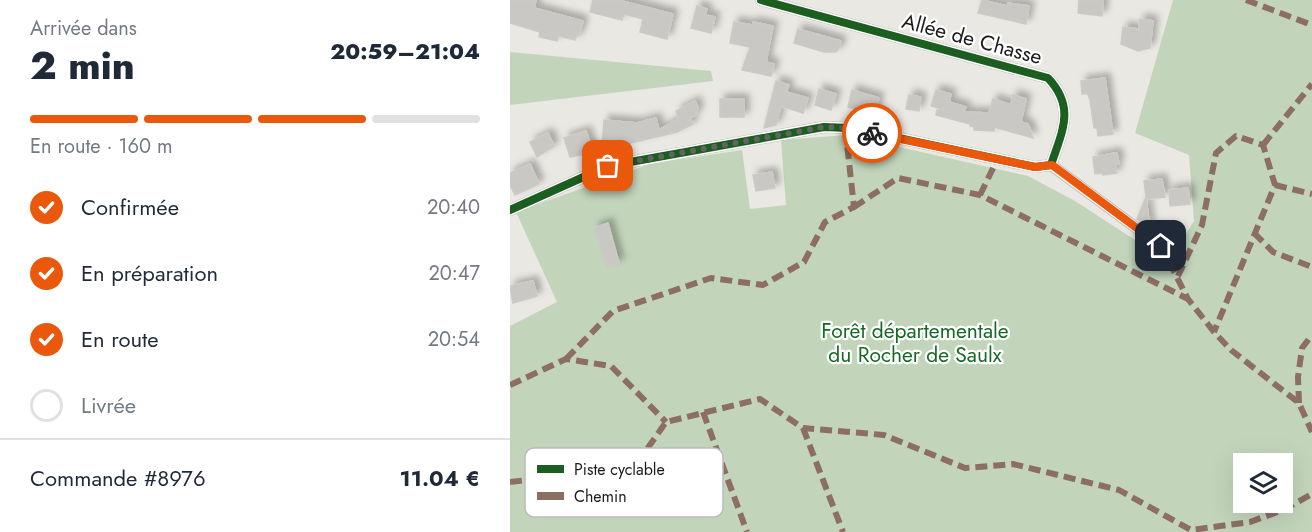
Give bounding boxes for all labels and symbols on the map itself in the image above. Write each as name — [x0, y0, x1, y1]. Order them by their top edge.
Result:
street label: Allée de Chasse — [899, 6, 1045, 72]
courier — [842, 103, 902, 163]
pin — [582, 140, 633, 191]
pin — [1135, 220, 1186, 271]
park label: Forêt départementale du Rocher de Saulx — [821, 316, 1009, 370]
legend — [525, 448, 723, 517]
text: Piste cyclable — [574, 458, 665, 481]
text: Chemin — [574, 485, 627, 508]

